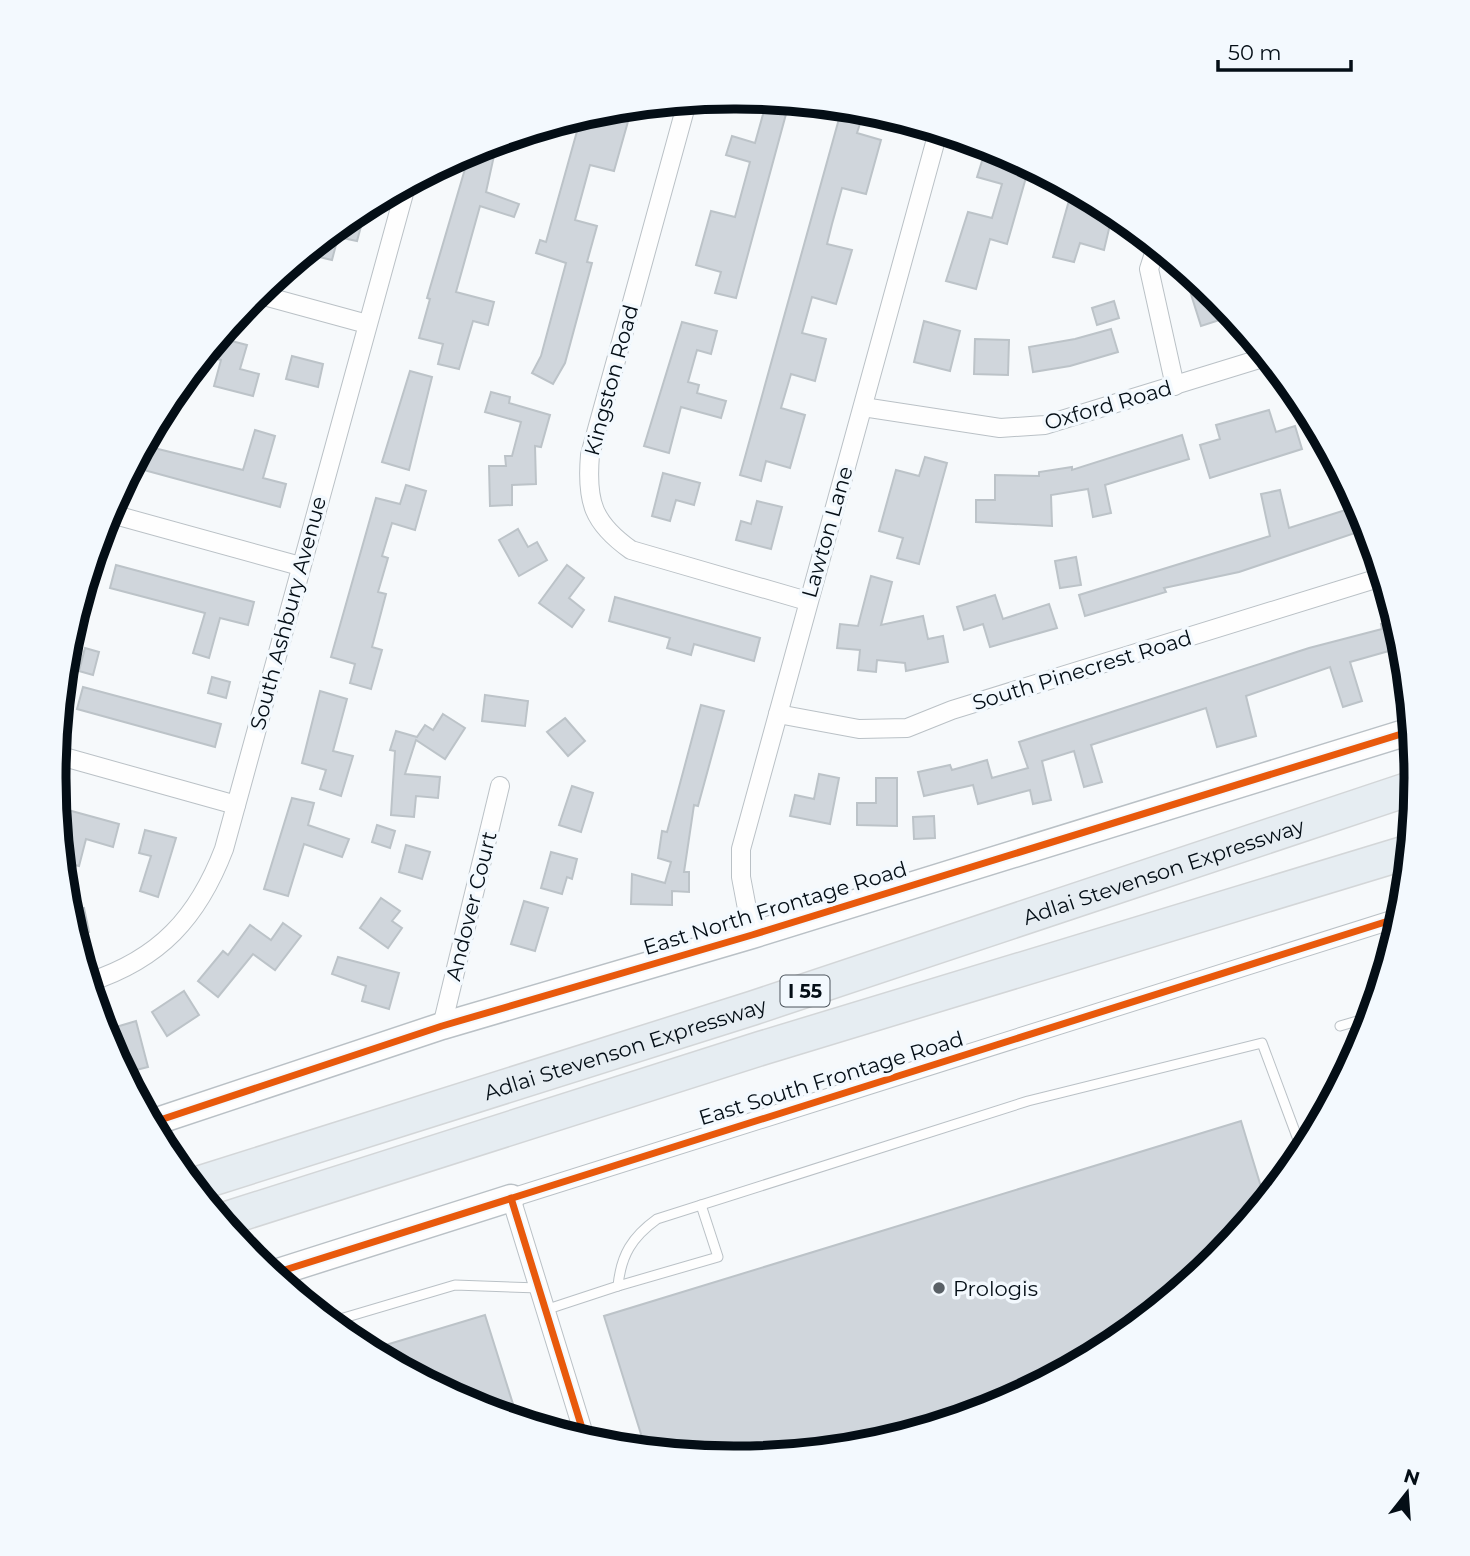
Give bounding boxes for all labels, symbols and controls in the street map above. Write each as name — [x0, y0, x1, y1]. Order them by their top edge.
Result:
scale bar — [1218, 28, 1351, 72]
text: 50 m — [1228, 40, 1282, 65]
street label: Kingston Road — [579, 302, 643, 458]
street label: Oxford Road — [1041, 375, 1175, 435]
street label: Lawton Lane — [796, 463, 858, 601]
street label: South Ashbury Avenue — [245, 494, 331, 732]
street label: South Pinecrest Road — [969, 625, 1195, 715]
street label: Adlai Stevenson Expressway — [1020, 812, 1308, 930]
street label: Andover Court — [440, 829, 502, 983]
street label: East North Frontage Road — [640, 856, 910, 960]
road number: I 55 — [780, 976, 830, 1007]
street label: Adlai Stevenson Expressway — [481, 992, 770, 1105]
street label: East South Frontage Road — [696, 1026, 966, 1130]
place label: Prologis — [953, 1276, 1038, 1301]
marker: Prologis — [931, 1280, 947, 1296]
north arrow — [1372, 1458, 1442, 1528]
text: N — [1401, 1464, 1423, 1490]

